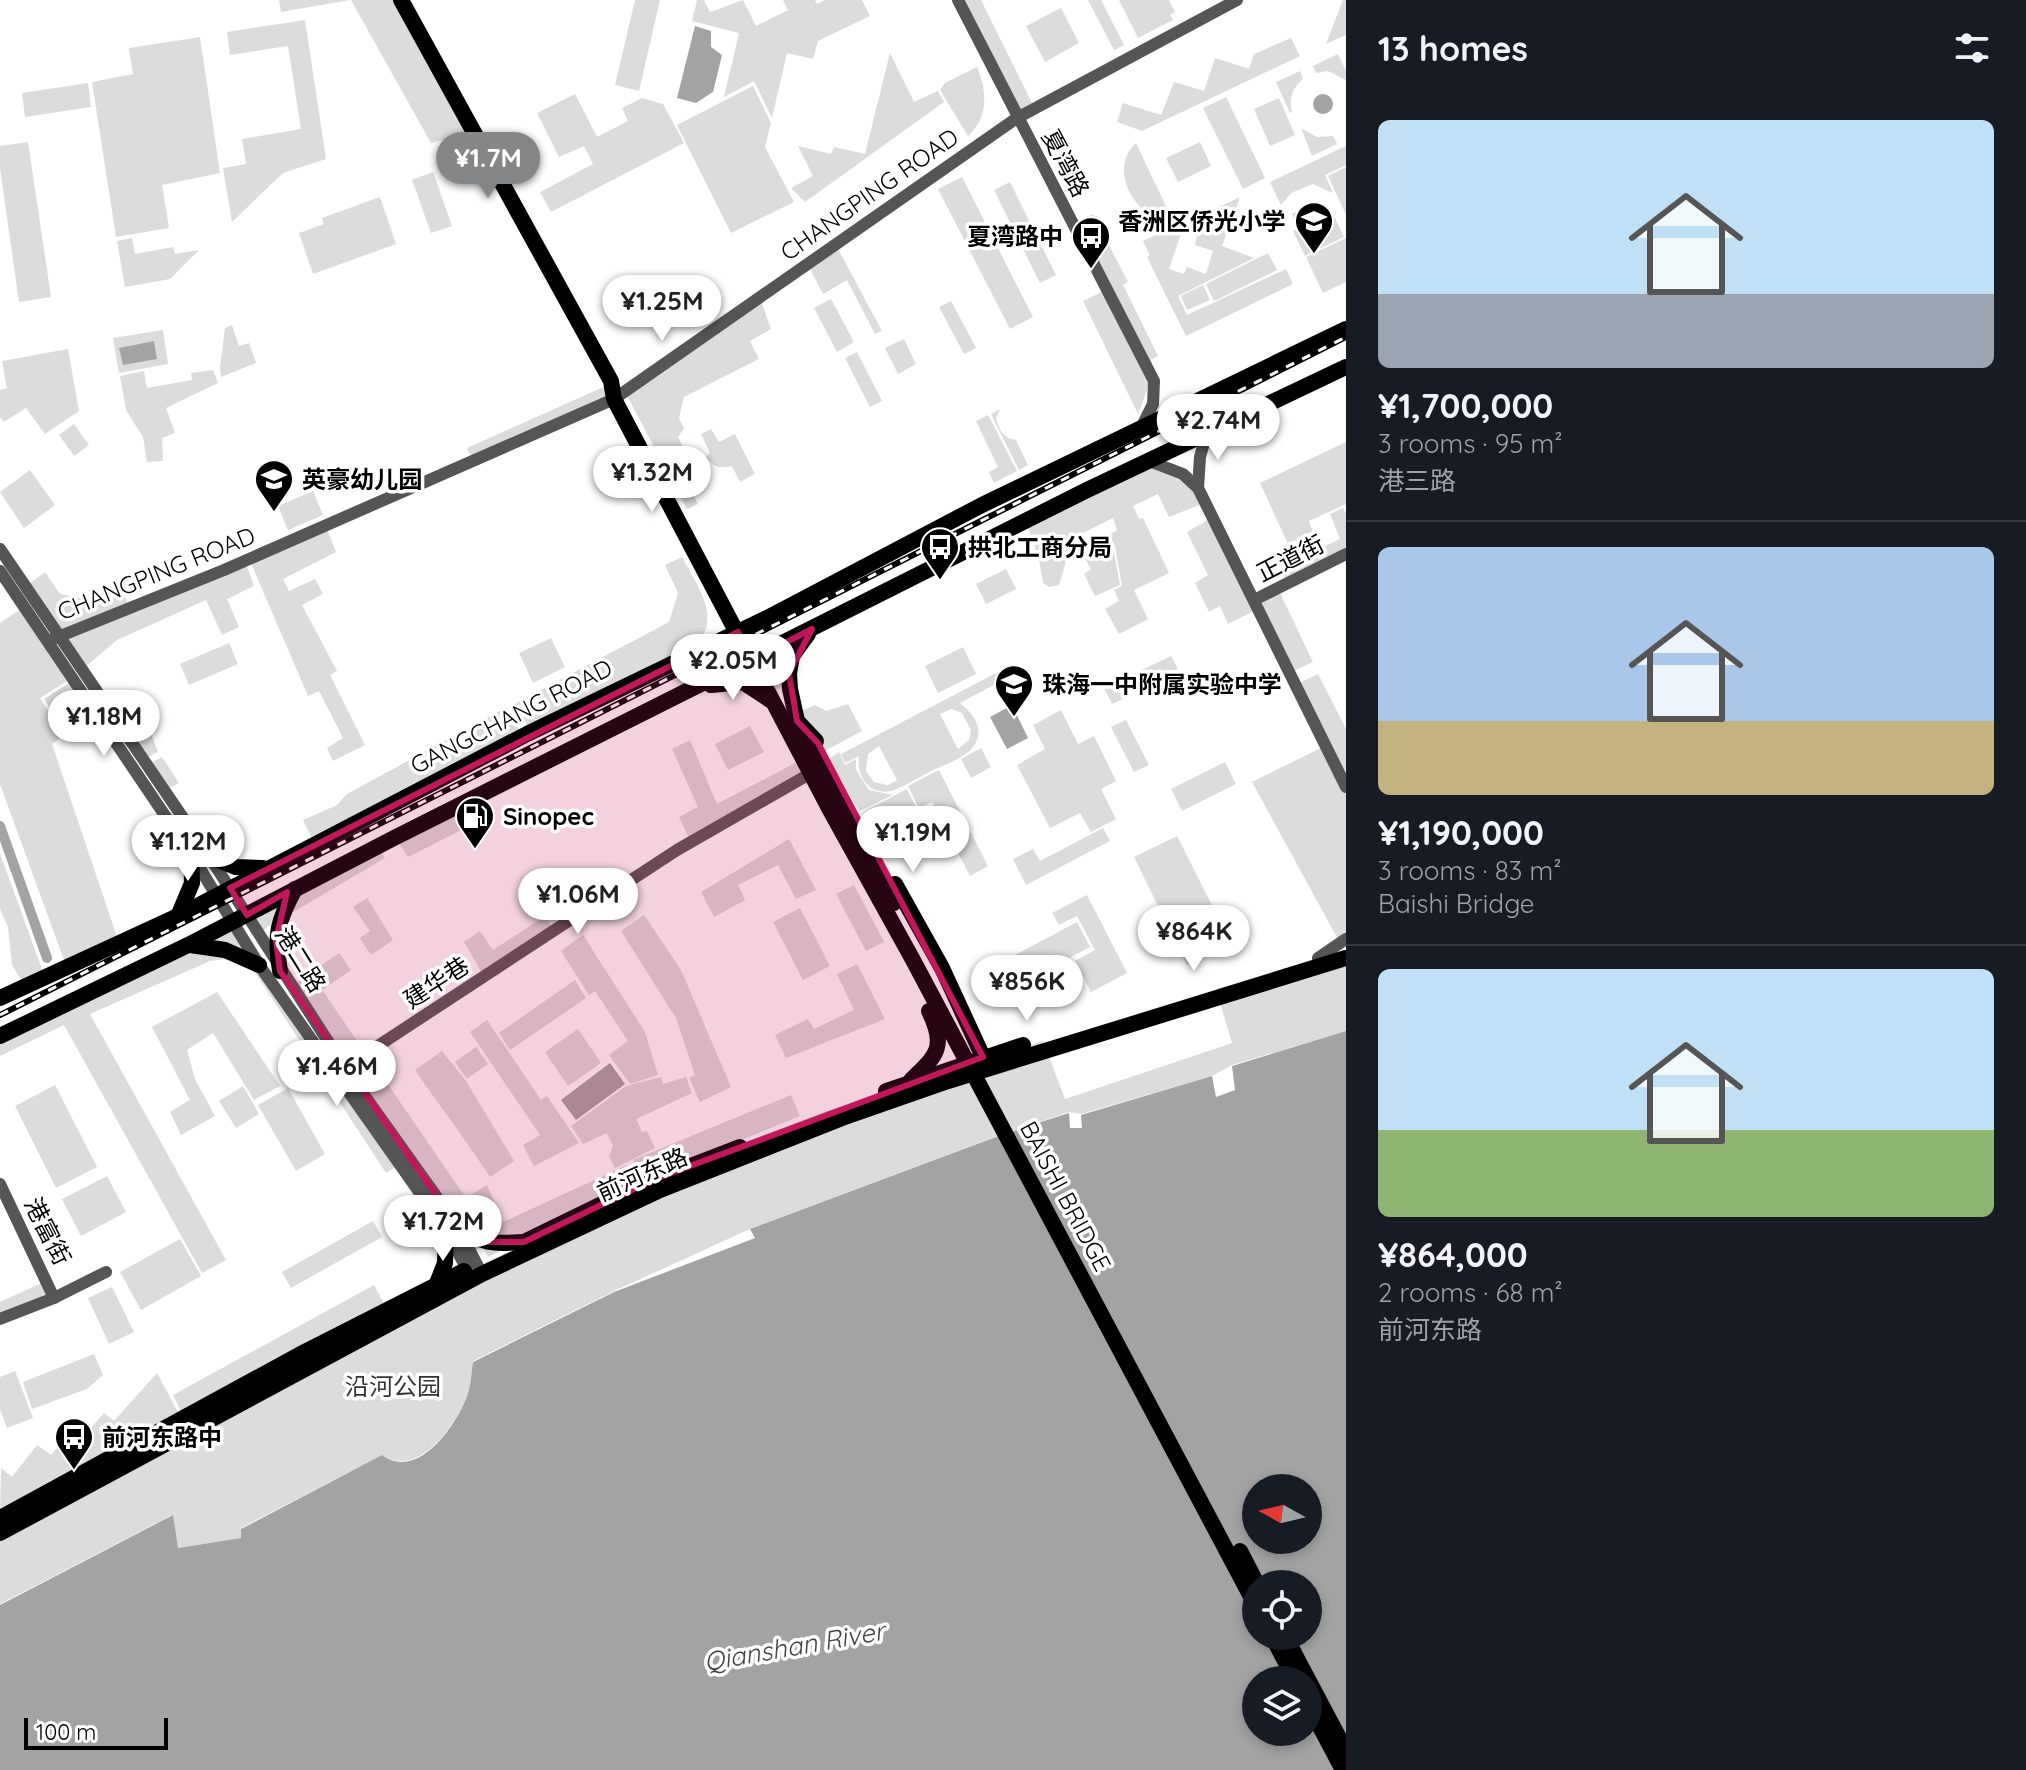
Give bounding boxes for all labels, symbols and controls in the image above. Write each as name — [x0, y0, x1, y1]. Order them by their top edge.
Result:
icon: filters — [1950, 26, 1994, 70]
text: 13 homes — [1378, 27, 1528, 70]
street label: CHANGPING ROAD — [774, 121, 964, 267]
street label: 夏湾路 — [1036, 124, 1096, 202]
pin: ¥1.7M — [432, 132, 544, 200]
text: ¥1.7M — [454, 141, 522, 174]
icon: home — [1614, 172, 1758, 316]
school or university icon: 香洲区侨光小学 — [1293, 200, 1335, 255]
place label: 香洲区侨光小学 — [1118, 206, 1286, 236]
bus stop icon: 夏湾路中 — [1070, 215, 1112, 270]
place label: 夏湾路中 — [967, 221, 1063, 251]
pin: ¥1.25M — [597, 275, 727, 343]
text: ¥1.25M — [620, 284, 704, 317]
text: ¥1,700,000 — [1378, 384, 1553, 427]
pin: ¥2.74M — [1153, 394, 1283, 462]
text: ¥2.74M — [1175, 403, 1261, 436]
text: 3 rooms · 95 m² — [1378, 427, 1562, 460]
pin: ¥1.32M — [587, 446, 717, 514]
text: ¥1.32M — [611, 455, 693, 488]
school or university icon: 英豪幼儿园 — [253, 458, 295, 513]
place label: 英豪幼儿园 — [302, 464, 422, 494]
text: 港三路 — [1378, 464, 1456, 497]
street label: CHANGPING ROAD — [53, 520, 259, 626]
bus stop icon: 拱北工商分局 — [919, 526, 961, 581]
street label: 正道街 — [1251, 528, 1329, 588]
place label: 拱北工商分局 — [968, 532, 1112, 562]
icon: home — [1614, 599, 1758, 743]
pin: ¥2.05M — [668, 634, 798, 702]
text: ¥2.05M — [689, 643, 778, 676]
street label: GANGCHANG ROAD — [405, 652, 617, 780]
school or university icon: 珠海一中附属实验中学 — [993, 663, 1035, 718]
place label: 珠海一中附属实验中学 — [1042, 669, 1282, 699]
pin: ¥1.18M — [39, 690, 169, 758]
text: ¥1.18M — [66, 699, 142, 732]
fuel station icon: Sinopec — [454, 795, 496, 850]
place label: Sinopec — [503, 801, 594, 831]
pin: ¥1.19M — [848, 806, 978, 874]
text: ¥1,190,000 — [1378, 811, 1544, 854]
pin: ¥1.12M — [123, 815, 253, 883]
text: ¥1.19M — [875, 815, 951, 848]
text: ¥1.12M — [150, 824, 227, 857]
text: 3 rooms · 83 m² — [1378, 854, 1561, 887]
pin: ¥1.06M — [513, 868, 643, 936]
text: ¥1.06M — [536, 877, 620, 910]
text: Baishi Bridge — [1378, 887, 1535, 920]
pin: ¥864K — [1138, 905, 1250, 973]
text: ¥864K — [1156, 914, 1232, 947]
street label: 港二路 — [269, 921, 333, 997]
street label: 建华巷 — [398, 950, 474, 1014]
pin: ¥856K — [971, 955, 1083, 1023]
text: ¥856K — [989, 964, 1065, 997]
icon: home — [1614, 1021, 1758, 1165]
pin: ¥1.46M — [272, 1040, 402, 1108]
text: ¥1.46M — [296, 1049, 378, 1082]
street label: BAISHI BRIDGE — [1014, 1116, 1118, 1276]
street label: 前河东路 — [592, 1141, 692, 1207]
street label: 港富街 — [18, 1192, 78, 1270]
pin: ¥1.72M — [378, 1195, 508, 1263]
text: ¥1.72M — [402, 1204, 484, 1237]
text: ¥864,000 — [1378, 1233, 1528, 1276]
text: 2 rooms · 68 m² — [1378, 1276, 1563, 1309]
text: 前河东路 — [1378, 1313, 1482, 1346]
park label: 沿河公园 — [345, 1371, 441, 1401]
bus stop icon: 前河东路中 — [53, 1416, 95, 1471]
place label: 前河东路中 — [102, 1422, 222, 1452]
north arrow — [1242, 1474, 1322, 1554]
map controls — [1242, 1474, 1322, 1746]
button: locate — [1242, 1570, 1322, 1650]
water label: Qianshan River — [701, 1613, 890, 1678]
button: layers — [1242, 1666, 1322, 1746]
scale bar — [24, 1714, 168, 1750]
text: 100 m — [36, 1718, 96, 1746]

